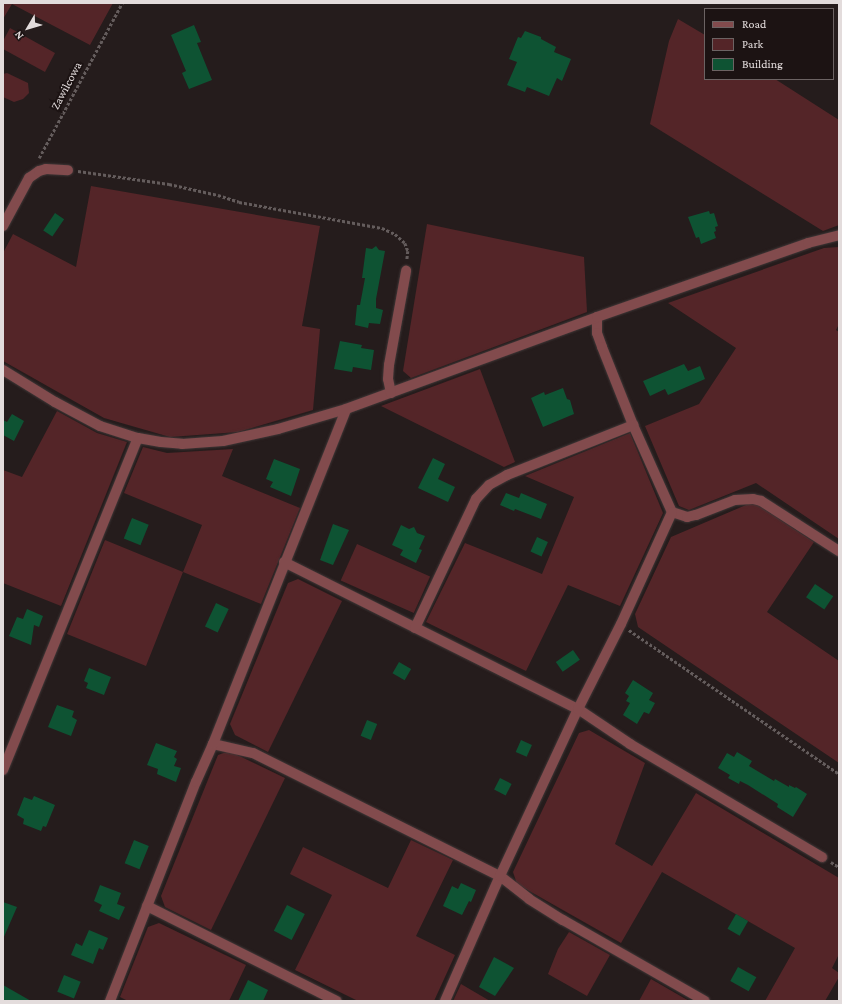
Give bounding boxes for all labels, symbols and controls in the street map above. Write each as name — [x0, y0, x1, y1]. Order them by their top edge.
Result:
north arrow — [8, 8, 48, 48]
legend — [704, 8, 834, 80]
text: Road — [742, 17, 766, 31]
text: N — [12, 29, 26, 42]
text: Park — [742, 37, 763, 51]
text: Building — [742, 57, 783, 71]
street label: Zawilcowa — [48, 60, 86, 112]

